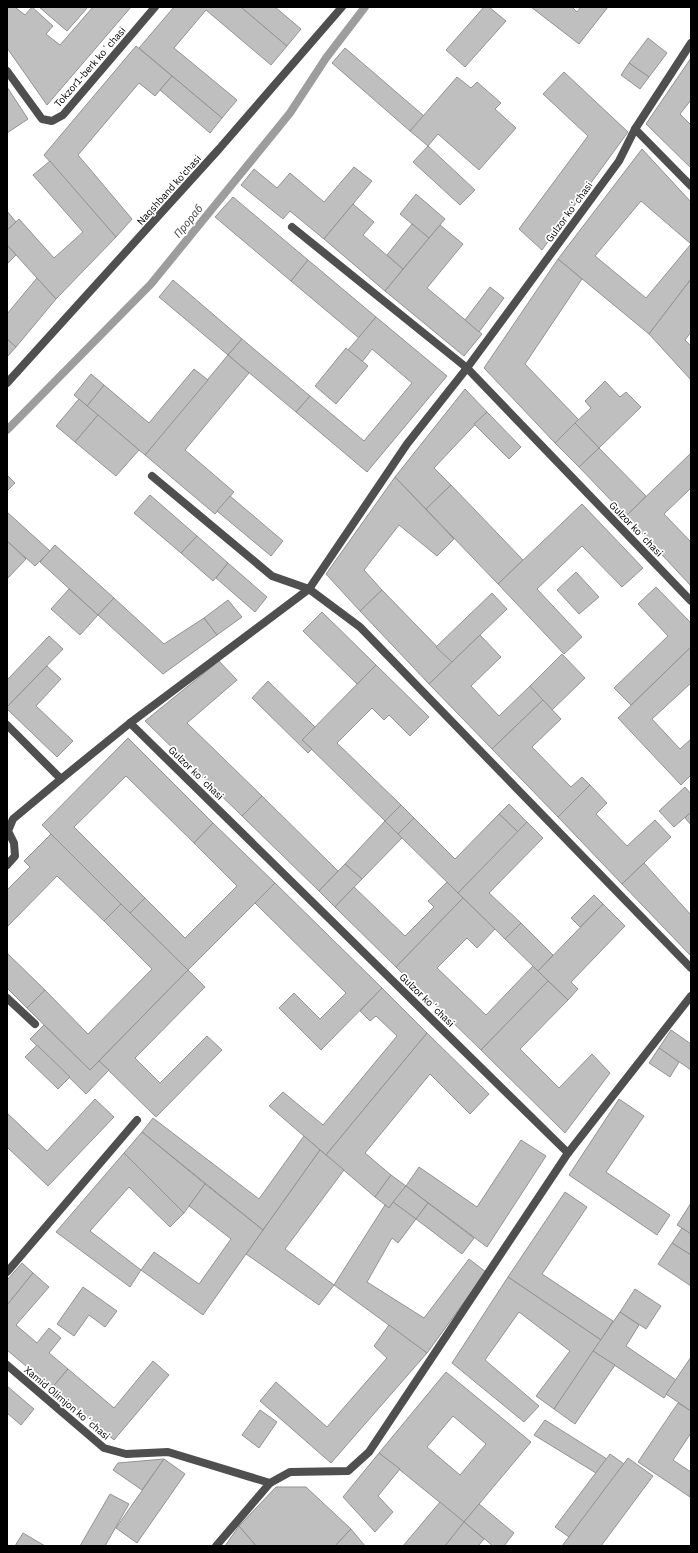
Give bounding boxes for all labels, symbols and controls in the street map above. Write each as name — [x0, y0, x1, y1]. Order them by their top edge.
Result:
street label: Tokzor1-berk koʻchasi — [51, 24, 129, 110]
street label: Naqshband ko'chasi — [134, 152, 204, 228]
street label: Gulzor koʻchasi — [543, 179, 595, 245]
water label: Прораб — [170, 201, 206, 240]
street label: Gulzor koʻchasi — [606, 499, 666, 559]
street label: Gulzor koʻchasi — [166, 743, 226, 803]
street label: Gulzor koʻchasi — [397, 970, 457, 1030]
street label: Xamid Olimjon koʻchasi — [21, 1363, 113, 1443]

